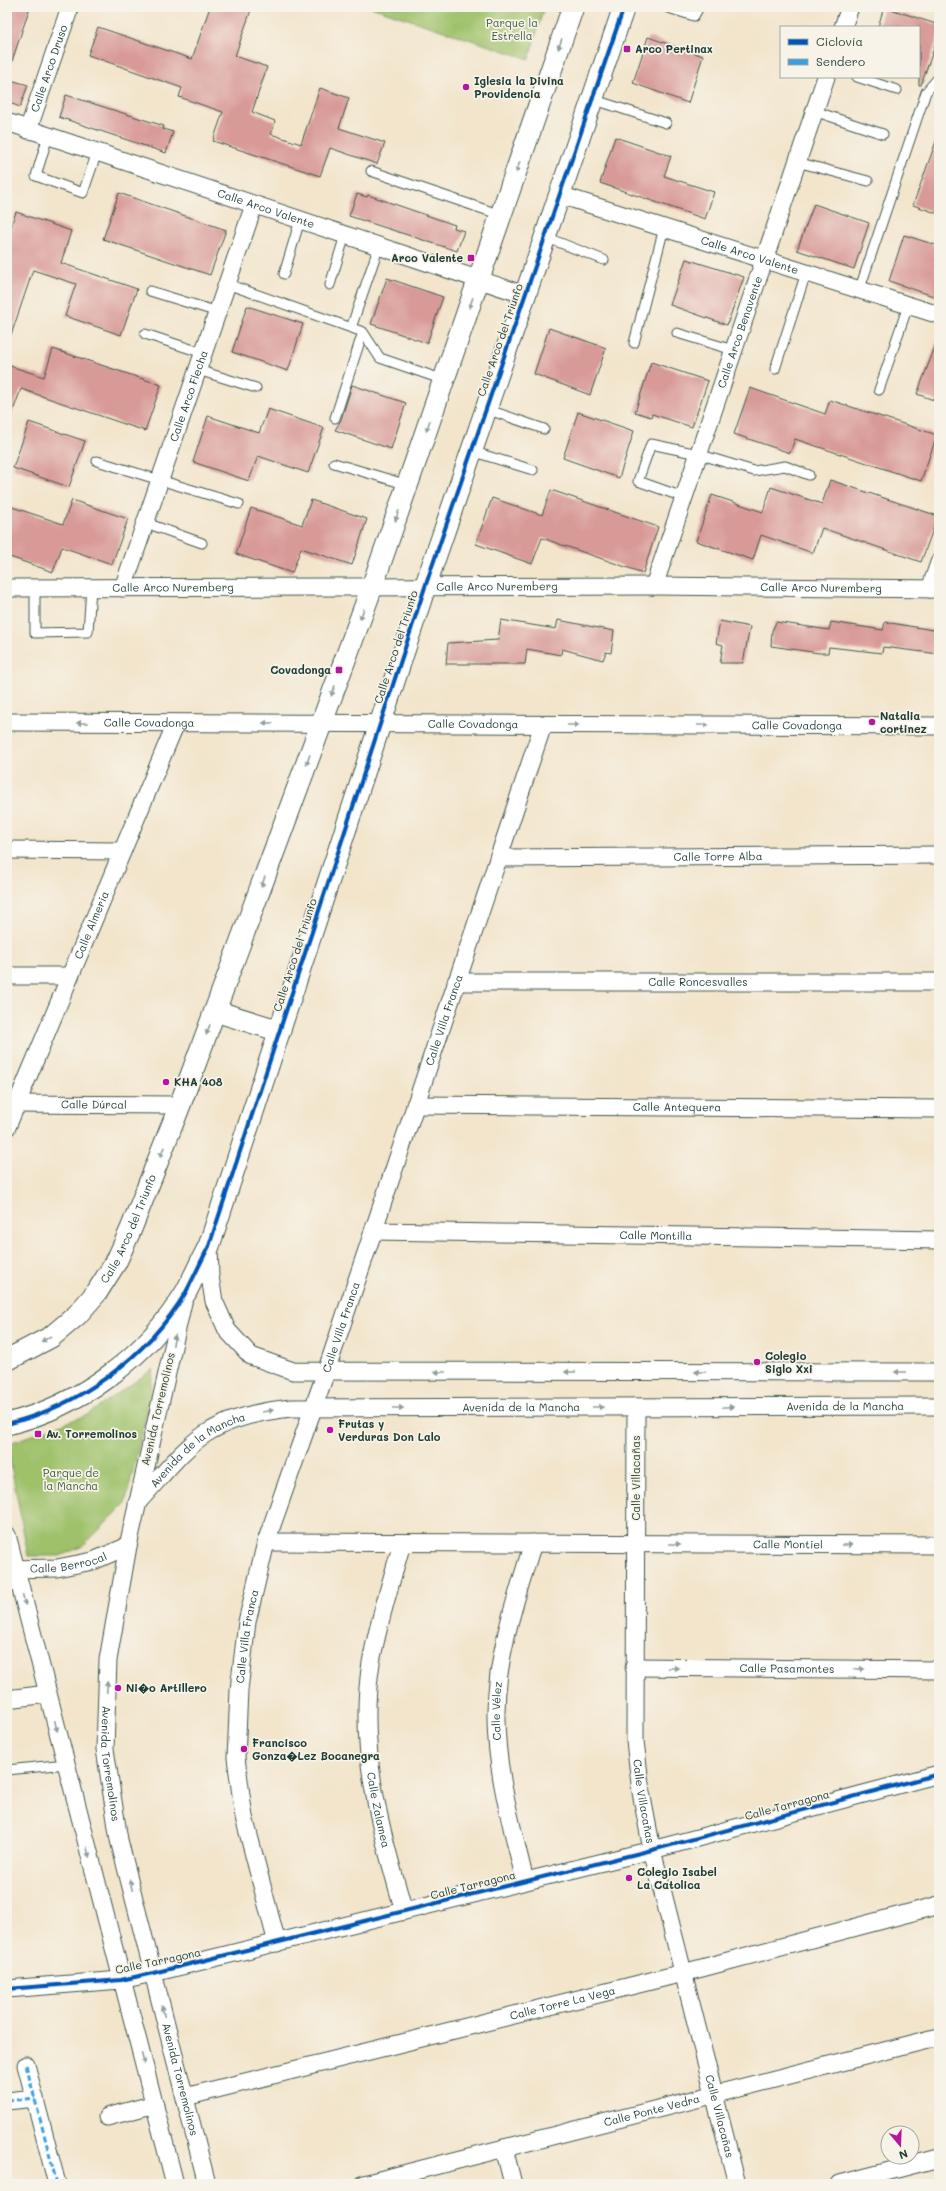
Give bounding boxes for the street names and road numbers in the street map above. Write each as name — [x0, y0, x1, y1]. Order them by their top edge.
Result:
street label: Calle Arco Druso — [27, 22, 71, 114]
street label: Calle Arco Valente — [216, 185, 317, 231]
street label: Calle Arco Valente — [699, 232, 801, 277]
street label: Calle Arco Benavente — [713, 274, 765, 390]
street label: Calle Arco del Triunfo — [473, 281, 526, 398]
street label: Calle Arco Flecha — [166, 348, 211, 443]
street label: Calle Arco Nuremberg — [436, 578, 558, 594]
street label: Calle Arco Nuremberg — [112, 579, 234, 595]
street label: Calle Arco Nuremberg — [760, 579, 882, 595]
street label: Calle Arco del Triunfo — [370, 588, 421, 705]
street label: Calle Covadonga — [104, 714, 194, 730]
street label: Calle Covadonga — [428, 716, 518, 731]
street label: Calle Covadonga — [752, 717, 842, 733]
street label: Calle Torre Alba — [673, 848, 763, 864]
street label: Calle Almería — [70, 888, 112, 961]
street label: Calle Arco del Triunfo — [269, 896, 320, 1013]
street label: Calle Villa Franca — [421, 972, 466, 1067]
street label: Calle Roncesvalles — [648, 974, 748, 989]
street label: Calle Dúrcal — [61, 1096, 127, 1112]
street label: Calle Antequera — [633, 1099, 721, 1114]
street label: Calle Arco del Triunfo — [96, 1171, 159, 1286]
street label: Calle Montilla — [620, 1227, 693, 1243]
street label: Calle Villa Franca — [318, 1280, 363, 1375]
street label: Avenida Torremolinos — [137, 1351, 178, 1467]
street label: Avenida de la Mancha — [786, 1398, 904, 1413]
street label: Avenida de la Mancha — [462, 1399, 580, 1414]
street label: Avenida de la Mancha — [146, 1409, 247, 1490]
street label: Calle Villacañas — [628, 1436, 643, 1521]
street label: Calle Montiel — [753, 1536, 823, 1551]
street label: Calle Berrocal — [30, 1548, 109, 1576]
street label: Calle Villa Franca — [232, 1588, 262, 1684]
street label: Calle Pasamontes — [740, 1660, 834, 1676]
street label: Calle Vélez — [488, 1681, 505, 1741]
street label: Avenida Torremolinos — [98, 1706, 124, 1822]
street label: Calle Villacañas — [630, 1758, 659, 1845]
street label: Calle Zalamea — [364, 1771, 394, 1849]
street label: Calle Tarragona — [743, 1786, 831, 1823]
street label: Calle Tarragona — [429, 1867, 517, 1902]
street label: Calle Tarragona — [114, 1944, 202, 1977]
street label: Calle Torre La Vega — [508, 1982, 617, 2023]
street label: Avenida Torremolinos — [159, 2021, 202, 2137]
street label: Calle Villacañas — [702, 2073, 738, 2159]
street label: Calle Ponte Vedra — [602, 2090, 701, 2129]

